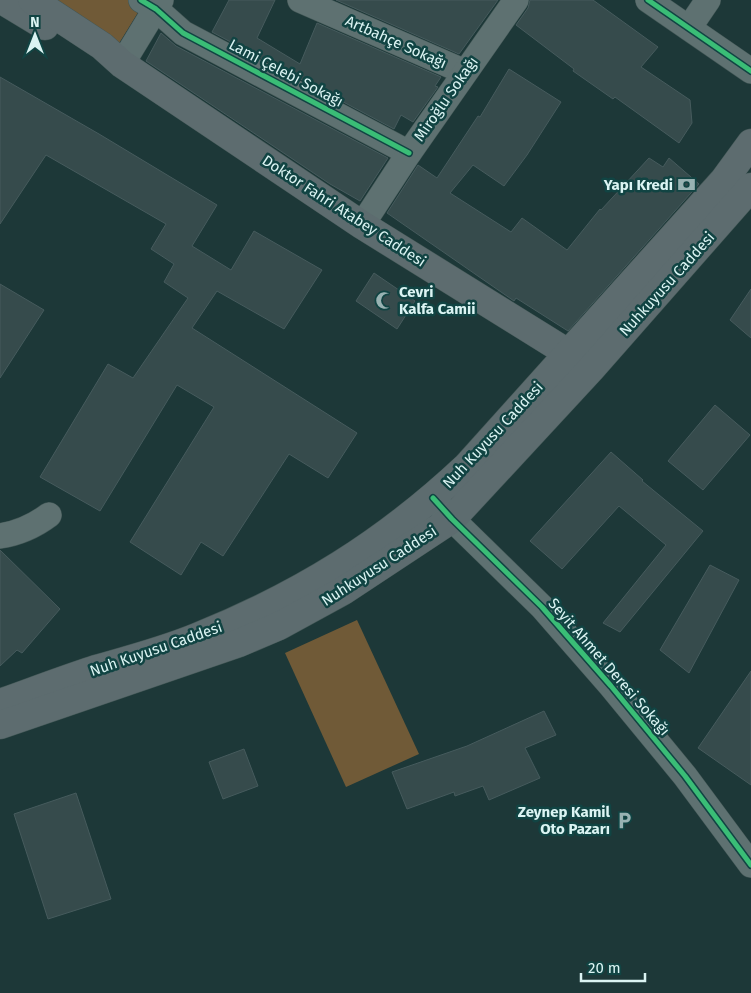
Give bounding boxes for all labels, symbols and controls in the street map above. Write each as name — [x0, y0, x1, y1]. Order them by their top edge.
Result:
north arrow — [10, 10, 60, 60]
street label: Artbahçe Sokağı — [343, 12, 449, 72]
text: N — [30, 14, 40, 31]
street label: Lami Çelebi Sokağı — [226, 35, 346, 111]
street label: Miroğlu Sokağı — [410, 53, 482, 145]
street label: Doktor Fahri Atabey Caddesi — [259, 151, 429, 271]
bank icon: Yapı Kredi — [677, 175, 697, 195]
place label: Yapı Kredi — [603, 176, 673, 194]
street label: Nuhkuyusu Caddesi — [616, 228, 718, 340]
place label: Cevri Kalfa Camii — [399, 283, 475, 318]
mosque icon: Cevri Kalfa Camii — [375, 291, 395, 311]
street label: Nuh Kuyusu Caddesi — [439, 378, 547, 492]
street label: Nuhkuyusu Caddesi — [318, 522, 440, 610]
street label: Seyit Ahmet Deresi Sokağı — [544, 595, 674, 739]
street label: Nuh Kuyusu Caddesi — [87, 618, 225, 680]
place label: Zeynep Kamil Oto Pazarı — [518, 803, 611, 838]
parking icon: Zeynep Kamil Oto Pazarı — [614, 811, 634, 831]
scale bar — [581, 950, 645, 982]
text: 20 m — [588, 959, 621, 977]

